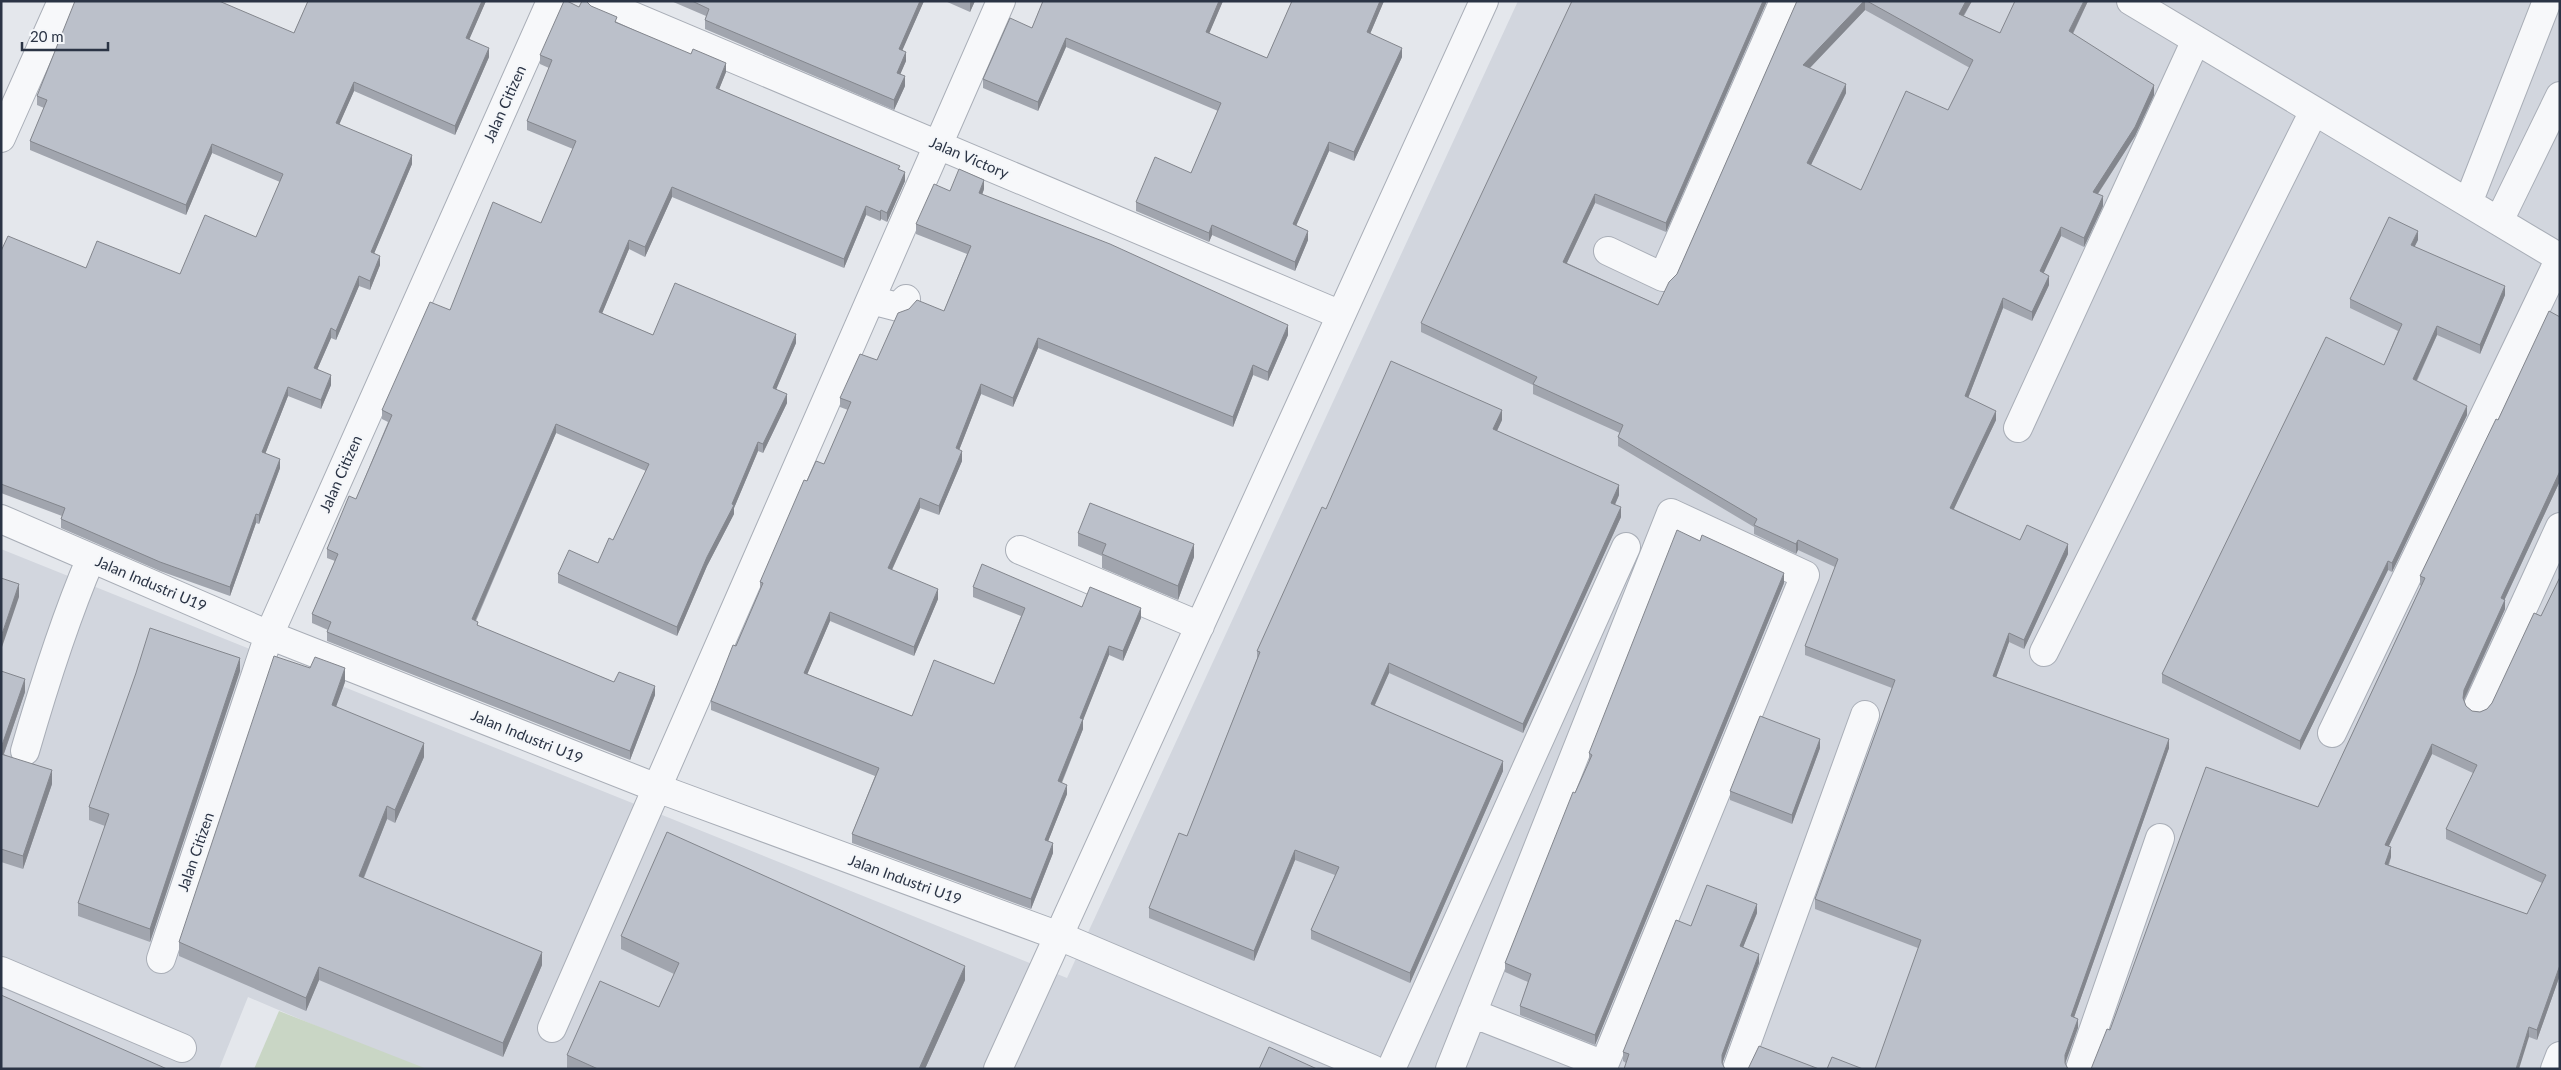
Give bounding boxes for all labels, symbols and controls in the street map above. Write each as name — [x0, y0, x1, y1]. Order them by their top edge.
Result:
scale bar — [22, 20, 109, 52]
text: 20 m — [30, 27, 64, 45]
street label: Jalan Citizen — [479, 62, 529, 145]
street label: Jalan Victory — [927, 132, 1012, 182]
street label: Jalan Citizen — [315, 432, 365, 515]
street label: Jalan Industri U19 — [93, 552, 210, 615]
street label: Jalan Industri U19 — [469, 705, 586, 767]
street label: Jalan Citizen — [173, 810, 217, 894]
street label: Jalan Industri U19 — [846, 850, 964, 908]

